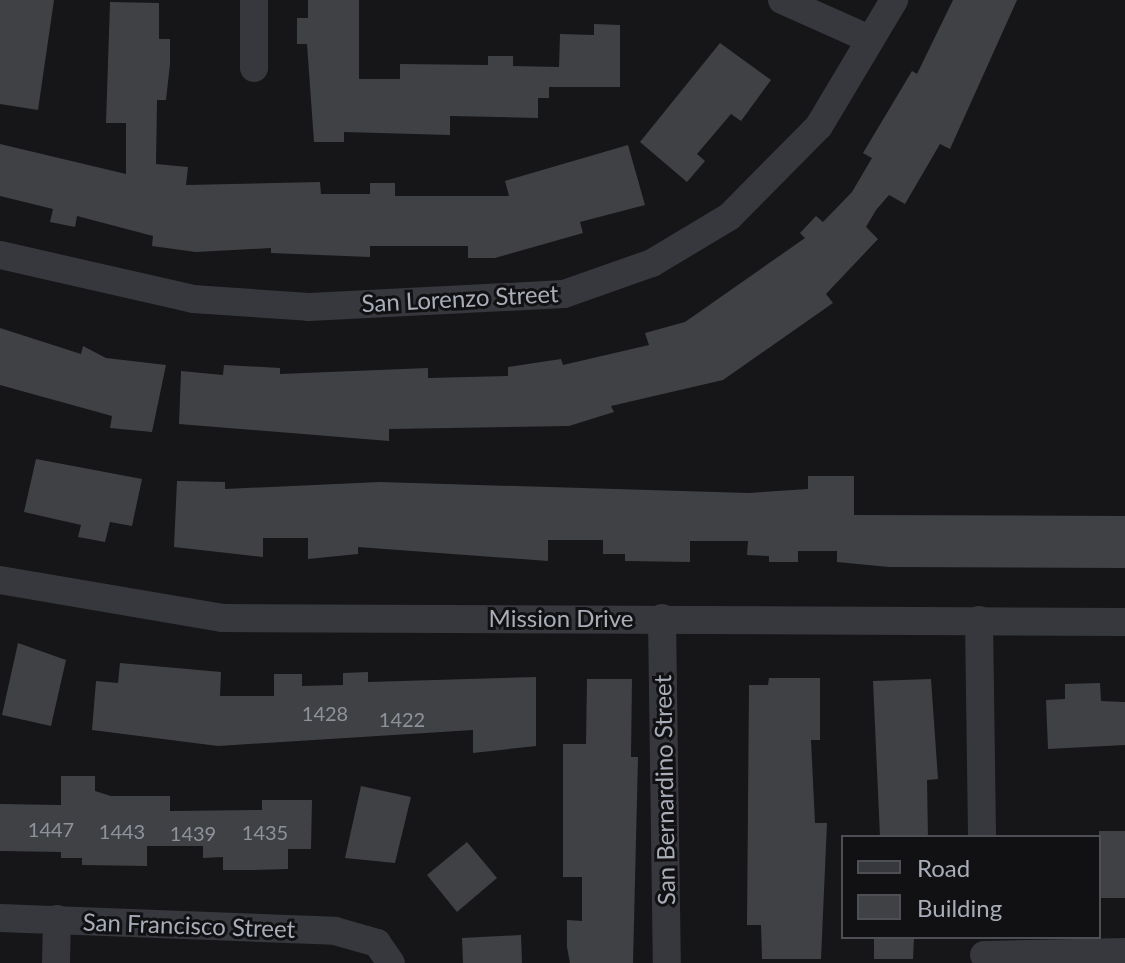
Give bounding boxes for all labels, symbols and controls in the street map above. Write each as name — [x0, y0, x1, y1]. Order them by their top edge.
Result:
street label: San Lorenzo Street — [361, 278, 559, 318]
street label: Mission Drive — [489, 604, 633, 632]
street label: San Bernardino Street — [648, 675, 680, 905]
house number: 1428 — [302, 701, 348, 725]
house number: 1422 — [379, 707, 425, 731]
house number: 1447 — [28, 817, 74, 841]
house number: 1443 — [99, 819, 145, 843]
house number: 1435 — [242, 820, 288, 844]
house number: 1439 — [170, 821, 216, 845]
legend — [841, 835, 1101, 939]
text: Road — [917, 853, 970, 882]
text: Building — [917, 893, 1002, 922]
street label: San Francisco Street — [82, 907, 296, 943]

